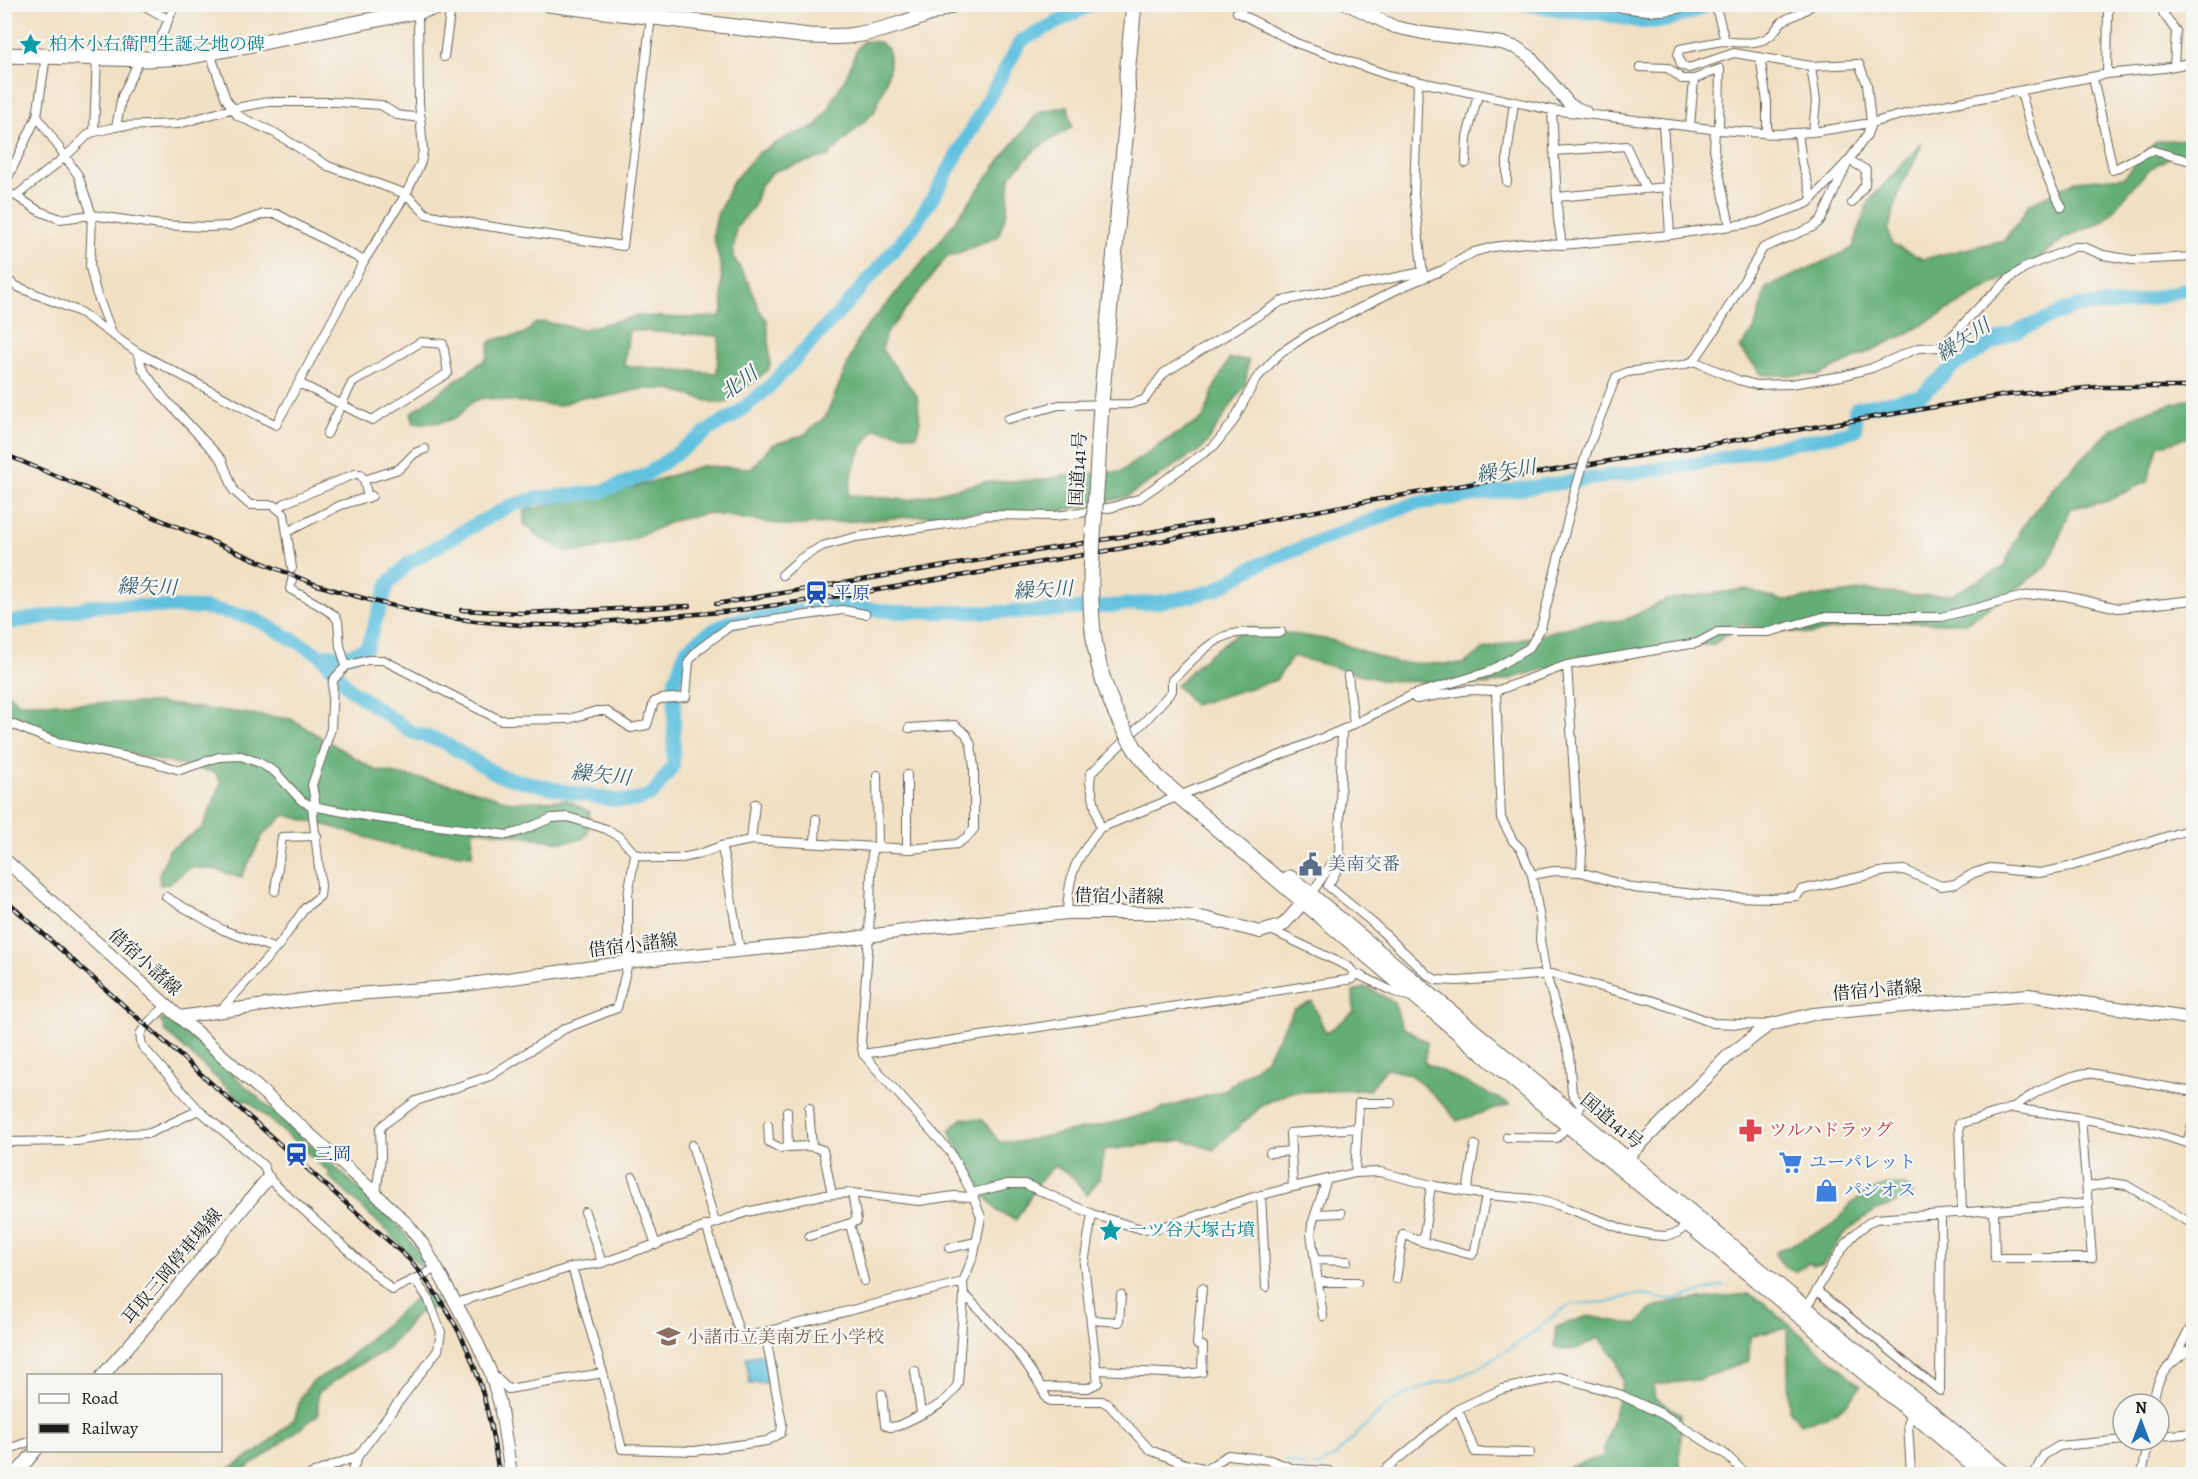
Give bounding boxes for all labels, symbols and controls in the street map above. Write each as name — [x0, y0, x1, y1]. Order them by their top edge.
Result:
place icon: 柏木小右衛門生誕之地の碑 — [18, 31, 44, 57]
place label: 柏木小右衛門生誕之地の碑 — [49, 32, 265, 56]
water label: 繰矢川 — [1930, 311, 1997, 368]
water label: 北川 — [715, 359, 765, 406]
street label: 国道141号 — [1064, 431, 1092, 507]
water label: 繰矢川 — [1474, 453, 1540, 489]
water label: 繰矢川 — [117, 572, 179, 602]
water label: 繰矢川 — [1012, 575, 1076, 605]
station icon: 平原 — [803, 580, 829, 606]
place label: 平原 — [834, 581, 870, 605]
water label: 繰矢川 — [570, 758, 634, 792]
public building icon: 美南交番 — [1297, 851, 1323, 877]
place label: 美南交番 — [1328, 852, 1400, 876]
street label: 借宿小諸線 — [1074, 883, 1164, 909]
street label: 借宿小諸線 — [104, 923, 186, 1001]
street label: 借宿小諸線 — [587, 928, 679, 962]
street label: 借宿小諸線 — [1831, 974, 1923, 1006]
street label: 国道141号 — [1576, 1088, 1648, 1154]
pharmacy icon: ツルハドラッグ — [1738, 1117, 1764, 1143]
place label: ツルハドラッグ — [1769, 1118, 1893, 1142]
station icon: 三岡 — [284, 1141, 310, 1167]
place label: 三岡 — [315, 1142, 351, 1166]
supermarket icon: ユーパレット — [1778, 1149, 1804, 1175]
place label: ユーパレット — [1809, 1150, 1916, 1174]
shop icon: パシオス — [1813, 1177, 1839, 1203]
place label: パシオス — [1844, 1178, 1916, 1202]
street label: 耳取三岡停車場線 — [117, 1203, 227, 1329]
place icon: 一ツ谷大塚古墳 — [1098, 1217, 1124, 1243]
place label: 一ツ谷大塚古墳 — [1129, 1218, 1255, 1242]
school or university icon: 小諸市立美南ガ丘小学校 — [655, 1324, 681, 1350]
place label: 小諸市立美南ガ丘小学校 — [686, 1325, 884, 1349]
legend — [27, 1374, 222, 1452]
text: Road — [81, 1386, 119, 1410]
north arrow — [2111, 1392, 2171, 1452]
text: N — [2135, 1397, 2147, 1419]
text: Railway — [81, 1416, 139, 1440]

